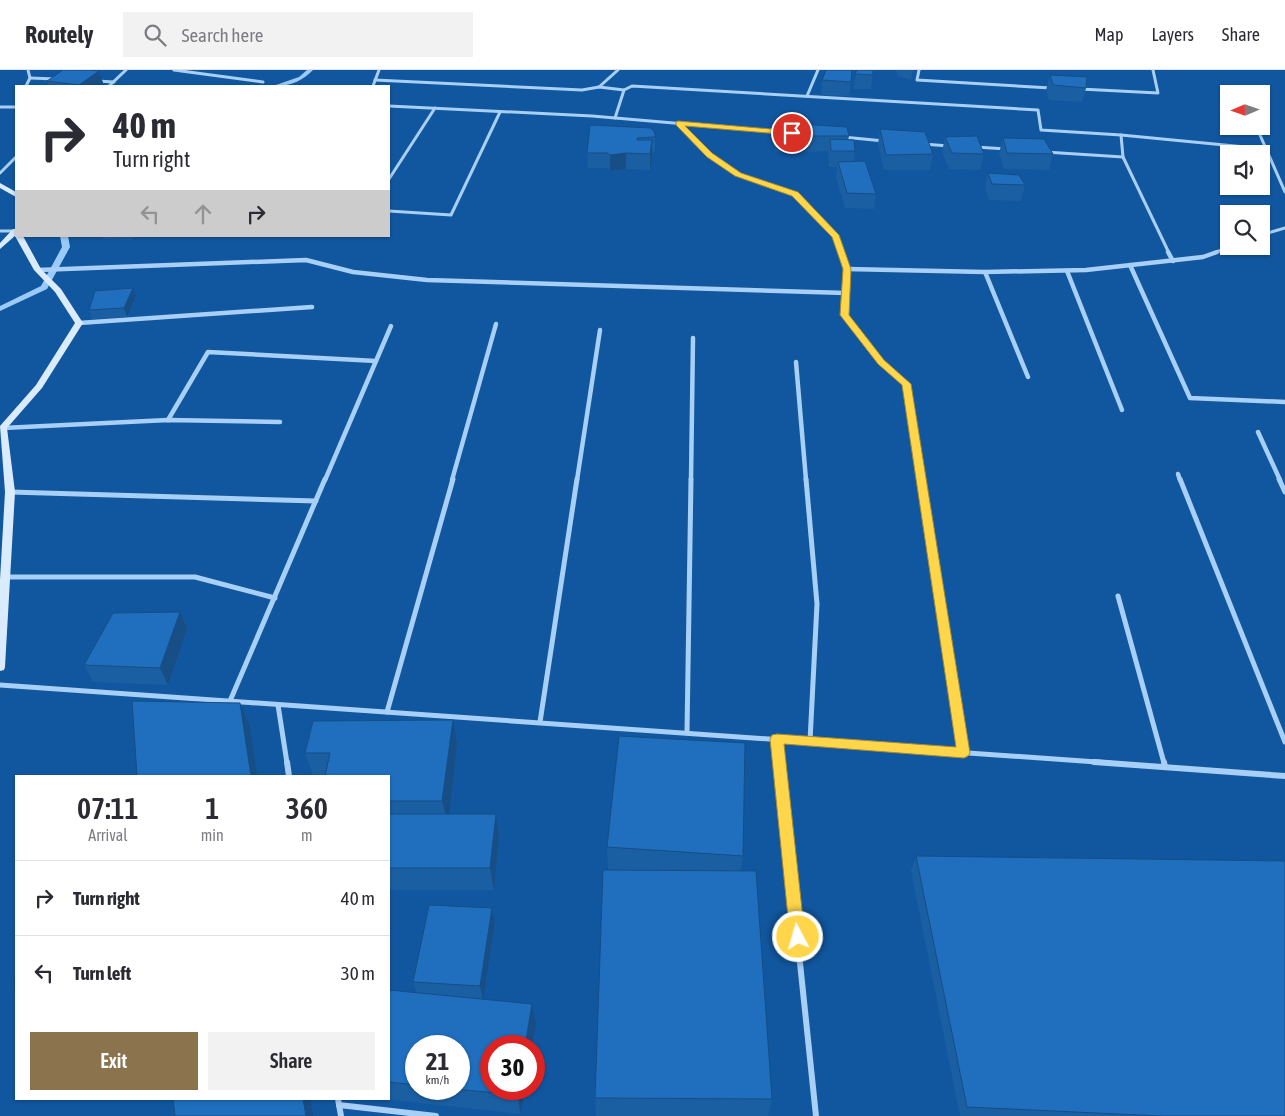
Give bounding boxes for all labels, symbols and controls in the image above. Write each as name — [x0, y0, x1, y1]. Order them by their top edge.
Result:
search box — [123, 12, 473, 57]
text: Routely — [25, 21, 93, 48]
icon: search — [141, 21, 169, 49]
text: Search here — [181, 24, 263, 46]
text: Map — [1094, 24, 1123, 45]
text: Layers — [1151, 24, 1194, 45]
text: Share — [1222, 24, 1260, 45]
north arrow — [1220, 85, 1270, 135]
map controls — [1220, 85, 1270, 255]
icon: right — [30, 105, 95, 170]
text: 40 m — [113, 105, 176, 145]
pin — [771, 112, 813, 154]
icon: arrive — [778, 119, 806, 147]
button: sound — [1220, 145, 1270, 195]
text: Turn right — [113, 146, 190, 172]
icon: left — [136, 200, 164, 228]
icon: ahead — [189, 200, 217, 228]
icon: right — [242, 200, 270, 228]
button: search — [1220, 205, 1270, 255]
text: 07:11 — [77, 791, 139, 825]
text: 1 — [205, 791, 219, 825]
text: 360 — [286, 791, 328, 825]
text: Arrival — [88, 826, 127, 844]
text: min — [201, 826, 224, 844]
text: m — [301, 826, 313, 844]
icon: right — [30, 884, 58, 912]
text: Turn right — [73, 887, 140, 909]
text: 40 m — [341, 887, 375, 909]
position arrow — [771, 910, 823, 962]
icon: left — [30, 959, 58, 987]
text: Turn left — [73, 962, 131, 984]
text: 30 m — [341, 962, 375, 984]
button: Exit — [30, 1032, 198, 1090]
button: Share — [208, 1032, 375, 1090]
speed limit sign: 30 — [480, 1035, 545, 1100]
text: 21 — [426, 1047, 449, 1075]
text: km/h — [426, 1073, 449, 1087]

